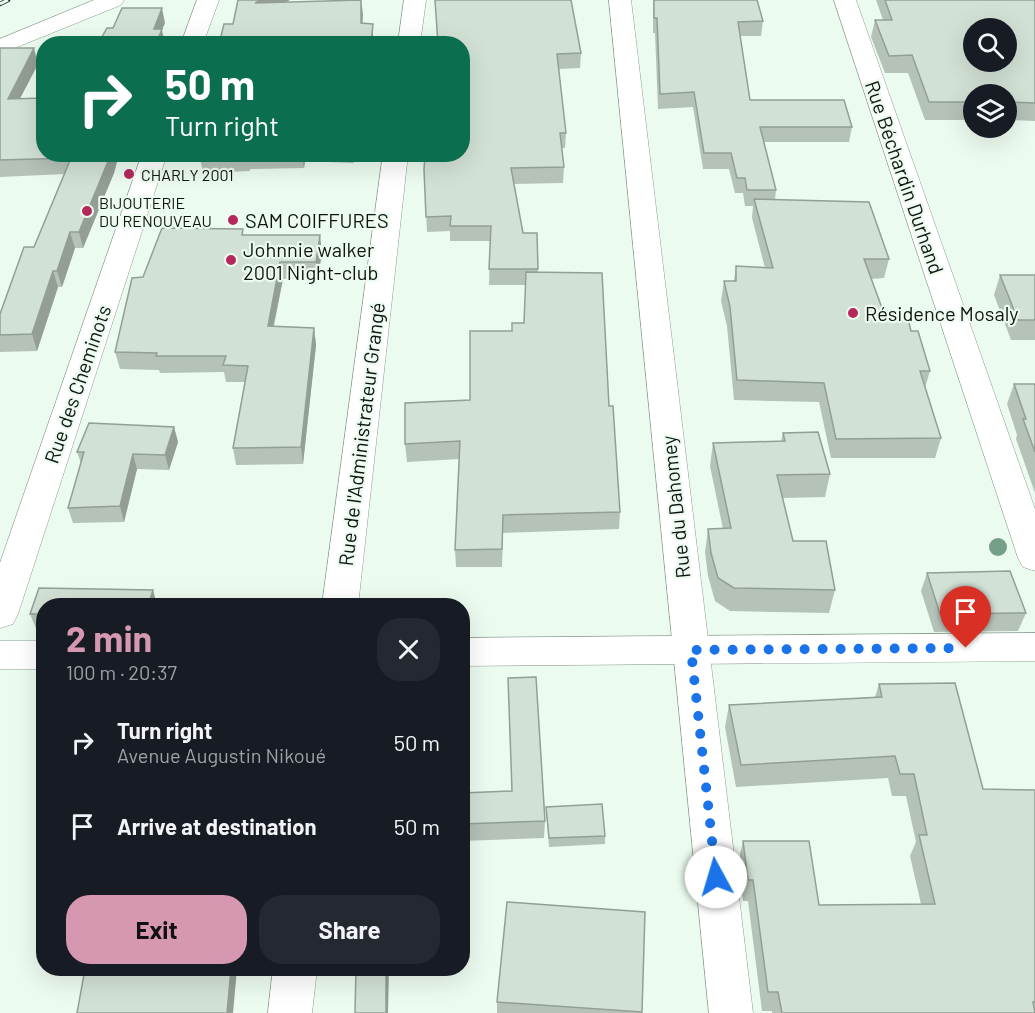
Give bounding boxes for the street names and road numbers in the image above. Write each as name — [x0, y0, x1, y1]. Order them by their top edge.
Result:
street label: Rue Béchardin Durhand — [861, 77, 949, 277]
street label: Rue de l'Administrateur Grangé — [333, 301, 389, 567]
street label: Rue des Cheminots — [39, 302, 115, 466]
street label: Rue du Dahomey — [656, 434, 694, 580]

